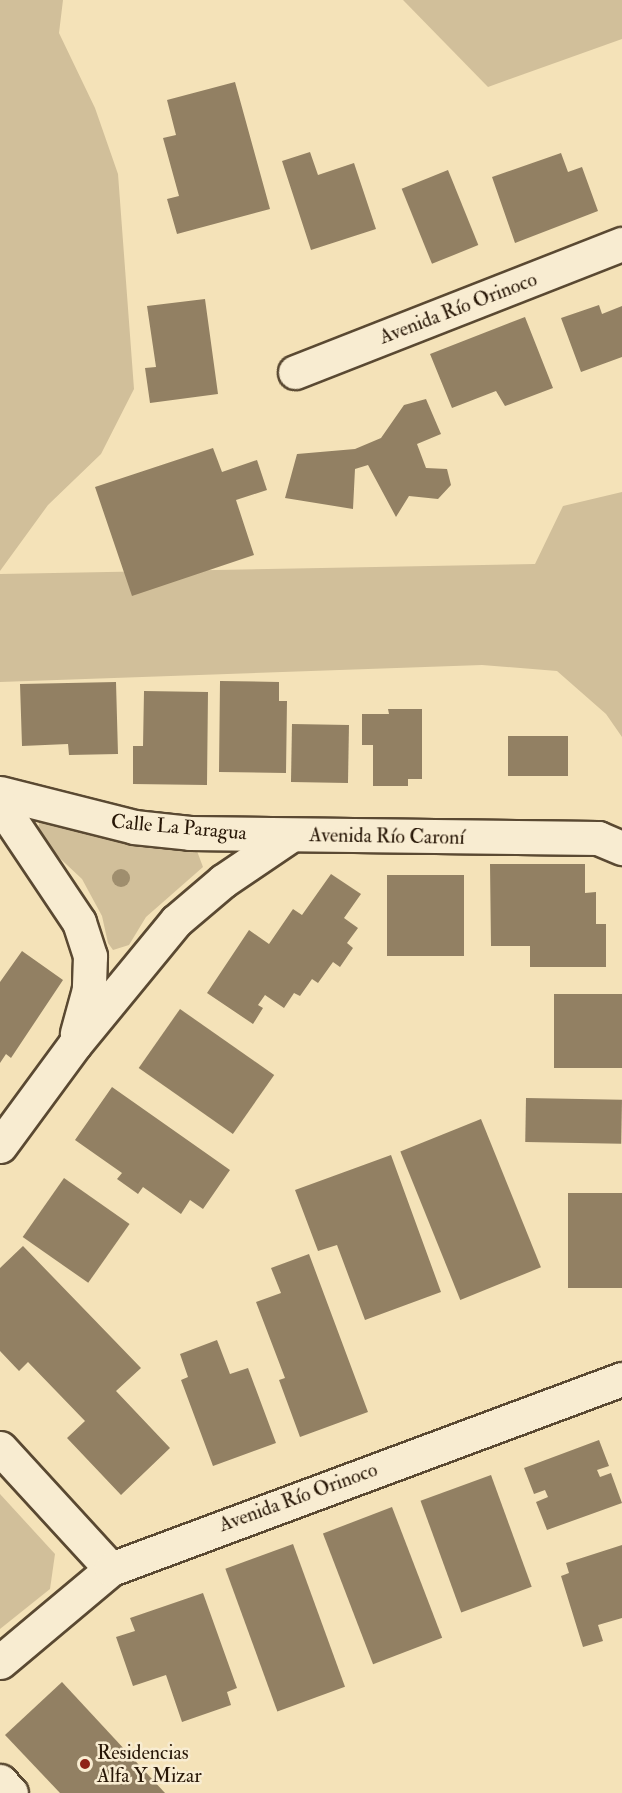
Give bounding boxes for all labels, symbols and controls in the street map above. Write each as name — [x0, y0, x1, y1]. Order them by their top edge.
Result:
street label: Avenida Río Orinoco — [376, 267, 540, 349]
street label: Calle La Paragua — [110, 809, 248, 845]
street label: Avenida Río Caroní — [309, 823, 465, 849]
street label: Avenida Río Orinoco — [216, 1457, 380, 1537]
place label: Residencias Alfa Y Mizar — [97, 1740, 202, 1787]
marker: Residencias Alfa Y Mizar — [78, 1757, 92, 1771]

